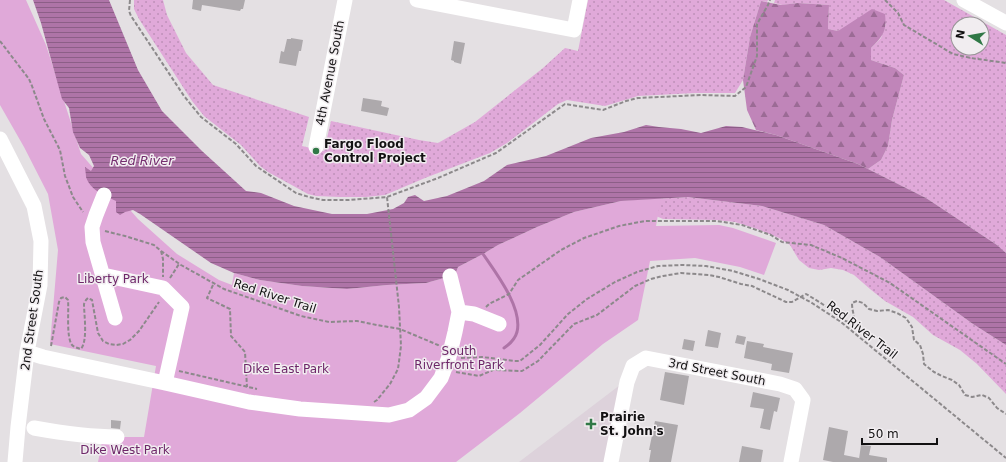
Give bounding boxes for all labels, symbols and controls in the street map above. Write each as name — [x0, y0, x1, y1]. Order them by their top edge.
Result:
north arrow — [950, 16, 990, 56]
street label: 4th Avenue South — [313, 19, 347, 127]
text: N — [953, 28, 968, 40]
place label: Fargo Flood Control Project — [324, 137, 426, 165]
marker: Fargo Flood Control Project — [311, 146, 321, 156]
water label: Red River — [110, 153, 175, 168]
street label: 2nd Street South — [18, 269, 46, 371]
park label: Liberty Park — [77, 272, 149, 286]
street label: Red River Trail — [232, 276, 318, 316]
street label: Red River Trail — [824, 298, 900, 362]
park label: South Riverfront Park — [414, 344, 504, 372]
street label: 3rd Street South — [667, 356, 767, 388]
park label: Dike East Park — [243, 362, 329, 376]
place label: Prairie St. John's — [600, 410, 664, 438]
marker: Prairie St. John's — [585, 418, 597, 430]
scale bar — [862, 420, 937, 446]
text: 50 m — [868, 427, 899, 441]
park label: Dike West Park — [80, 443, 170, 457]

